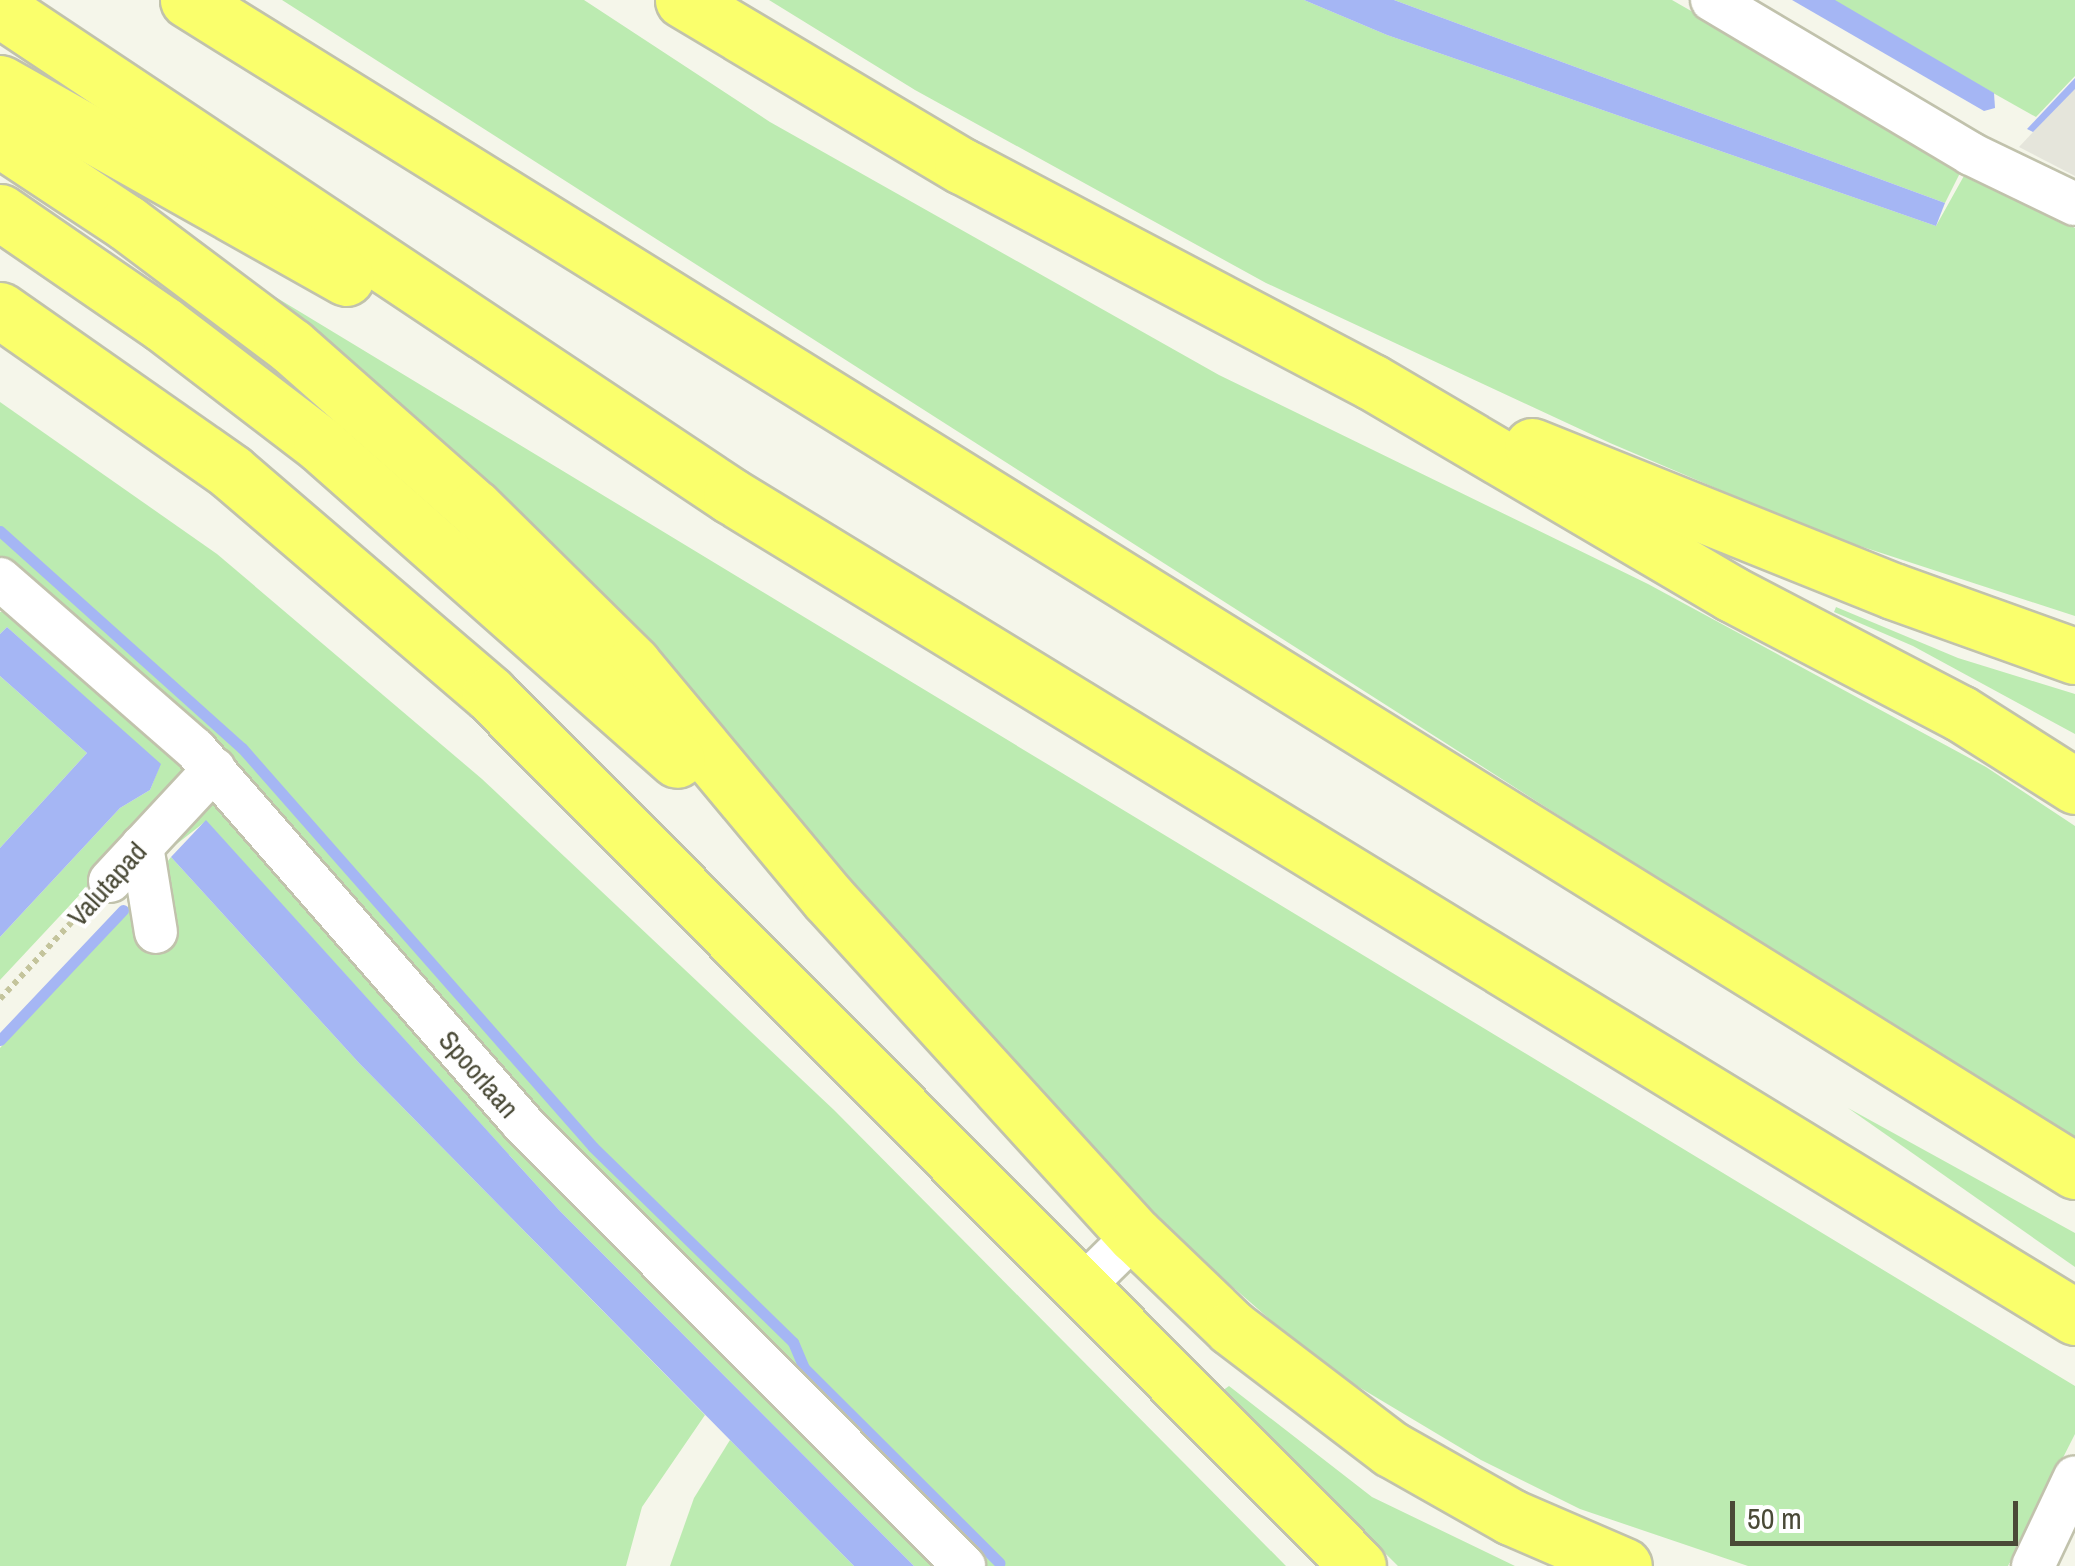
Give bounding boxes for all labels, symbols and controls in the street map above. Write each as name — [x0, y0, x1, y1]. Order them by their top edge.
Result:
street label: Valutapad — [60, 835, 154, 933]
street label: Spoorlaan — [432, 1023, 526, 1125]
scale bar — [1735, 1481, 2022, 1543]
text: 50 m — [1747, 1498, 1802, 1538]

